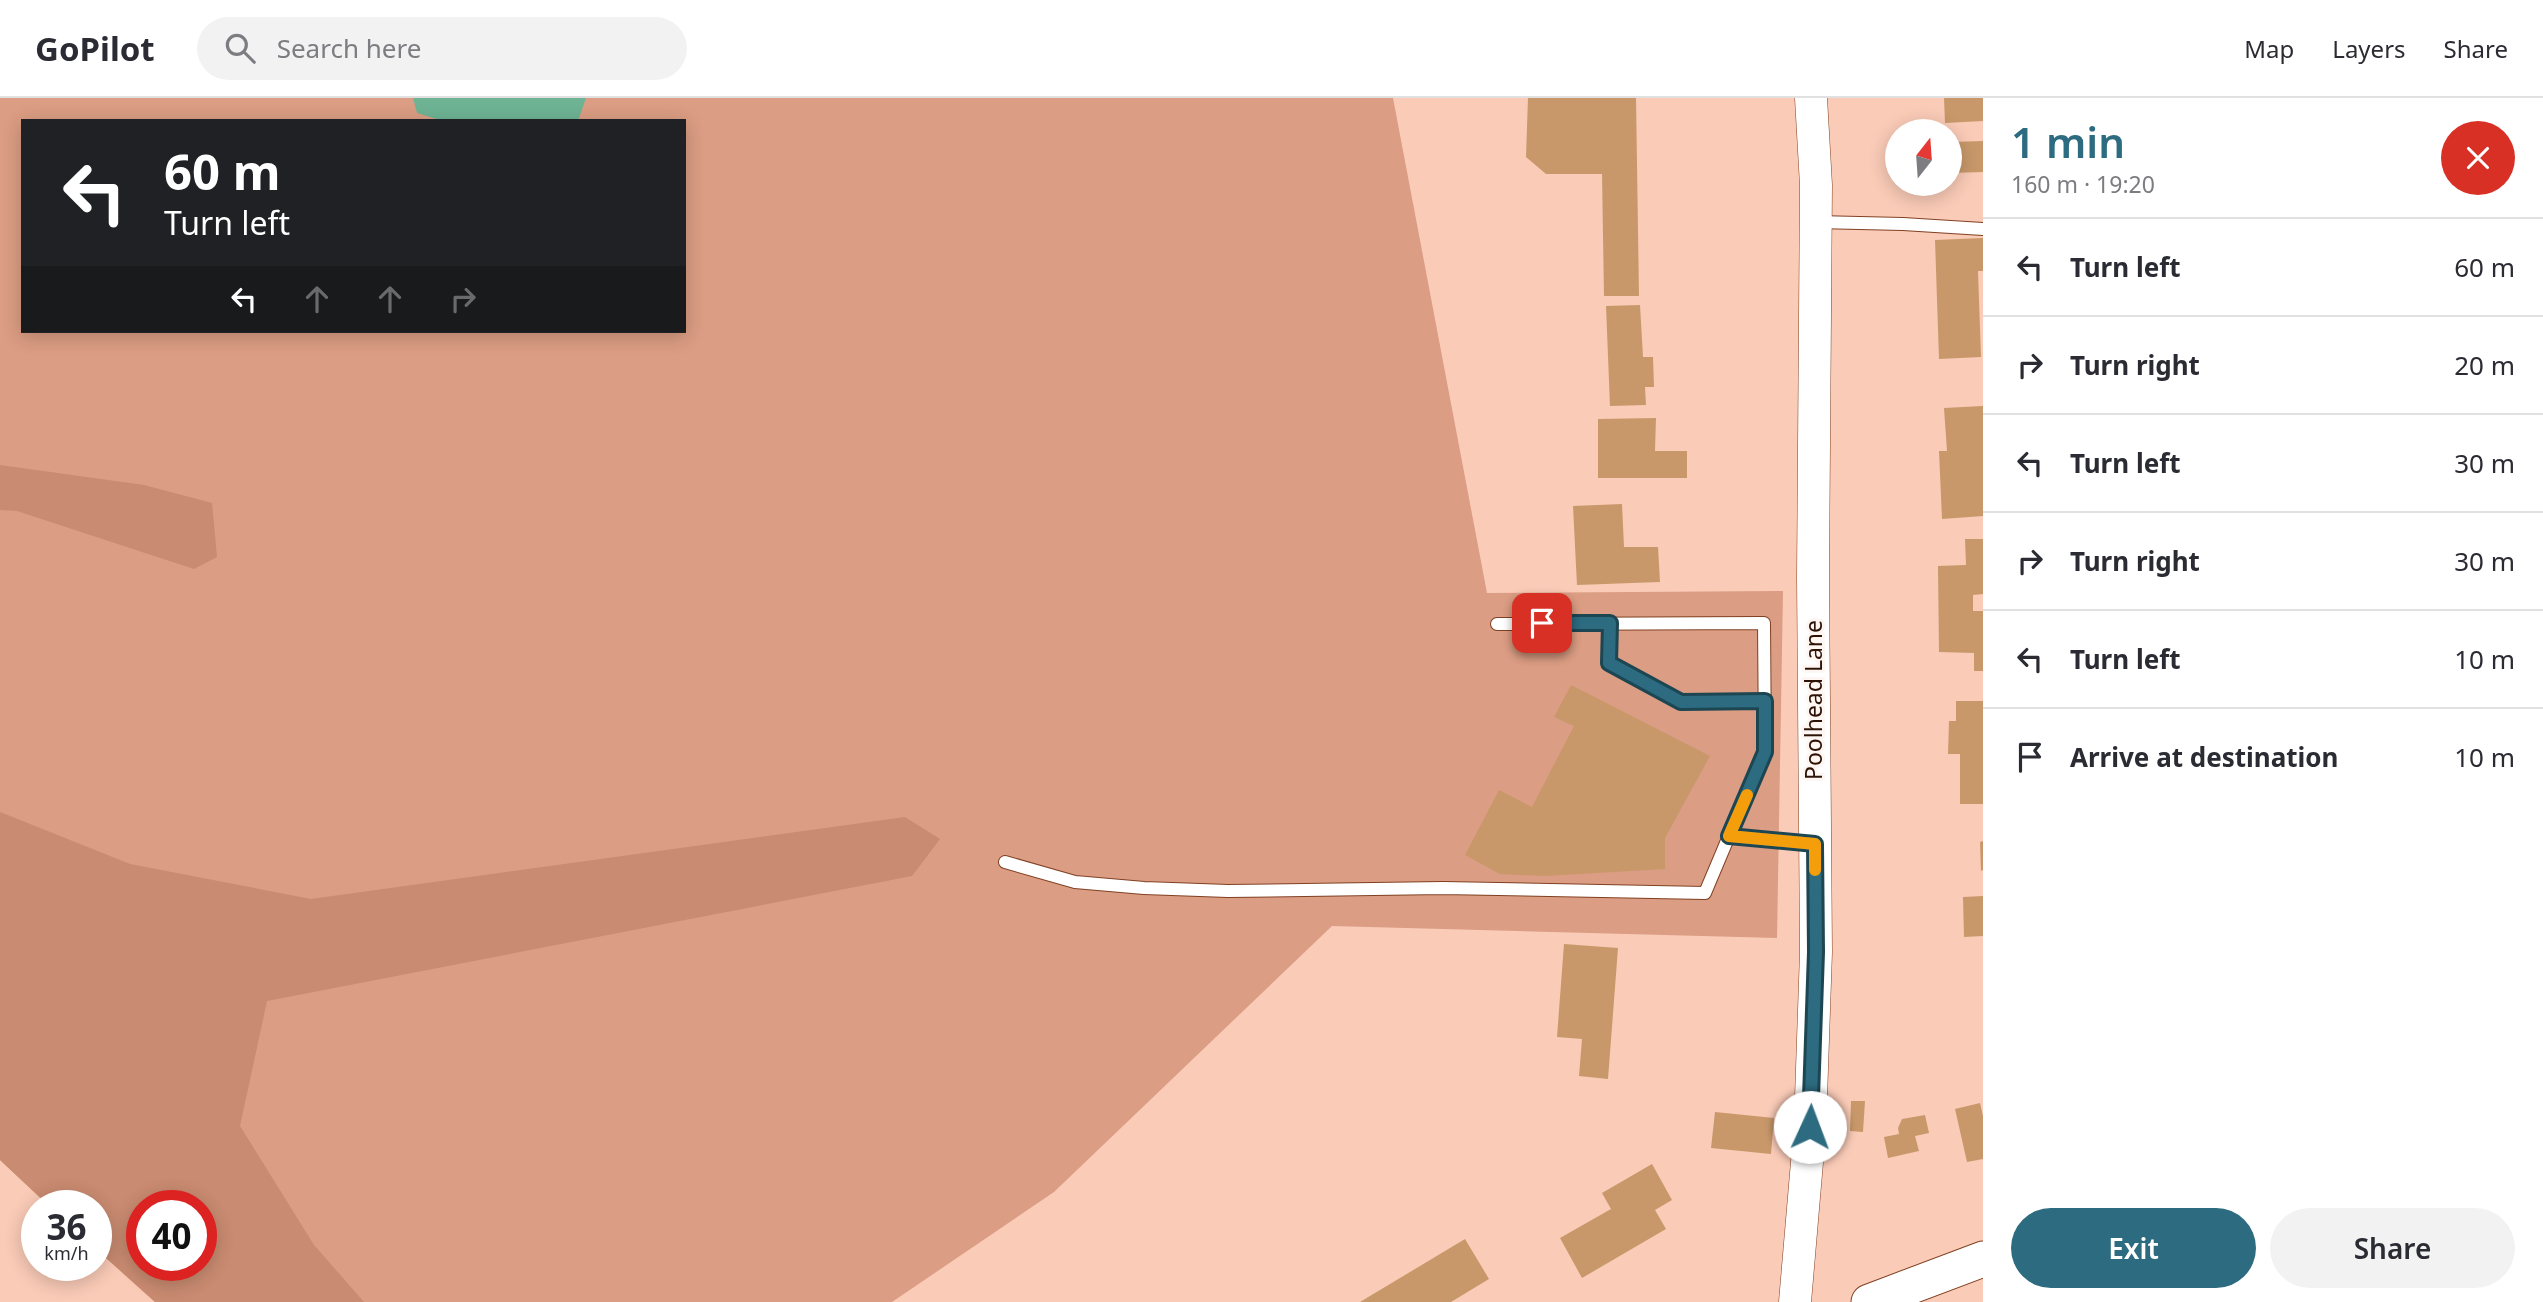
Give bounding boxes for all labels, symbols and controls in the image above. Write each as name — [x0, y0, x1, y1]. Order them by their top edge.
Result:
search box — [197, 17, 687, 80]
text: GoPilot — [35, 26, 155, 71]
icon: search — [221, 29, 259, 67]
text: Search here — [277, 30, 421, 66]
text: Map — [2244, 32, 2294, 65]
text: Layers — [2332, 32, 2406, 65]
text: Share — [2444, 32, 2508, 65]
text: 1 min — [2011, 113, 2125, 170]
north arrow — [1885, 119, 1962, 196]
map controls — [1885, 119, 1962, 196]
button: close — [2441, 121, 2515, 195]
text: 60 m — [164, 138, 281, 204]
icon: left — [49, 147, 140, 238]
text: 160 m · 19:20 — [2011, 168, 2155, 200]
text: Turn left — [164, 201, 290, 244]
icon: left — [2011, 248, 2049, 286]
text: Turn left — [2070, 249, 2181, 285]
text: 60 m — [2454, 249, 2515, 285]
icon: left — [225, 280, 263, 318]
icon: ahead — [298, 280, 336, 318]
icon: ahead — [371, 280, 409, 318]
icon: right — [444, 280, 482, 318]
icon: right — [2011, 346, 2049, 384]
text: Turn right — [2070, 347, 2200, 383]
text: 20 m — [2454, 347, 2515, 383]
icon: left — [2011, 444, 2049, 482]
text: Turn left — [2070, 445, 2181, 481]
text: 30 m — [2454, 445, 2515, 481]
icon: right — [2011, 542, 2049, 580]
text: Turn right — [2070, 543, 2200, 579]
text: 30 m — [2454, 543, 2515, 579]
pin — [1512, 593, 1572, 653]
icon: arrive — [1523, 604, 1561, 642]
street label: Poolhead Lane — [1797, 620, 1829, 780]
icon: left — [2011, 640, 2049, 678]
text: Turn left — [2070, 641, 2181, 677]
text: 10 m — [2454, 641, 2515, 677]
icon: arrive — [2011, 738, 2049, 776]
text: Arrive at destination — [2070, 739, 2339, 775]
text: 10 m — [2454, 739, 2515, 775]
position arrow — [1773, 1090, 1847, 1164]
speed limit sign: 40 — [126, 1190, 217, 1281]
text: 36 — [46, 1203, 87, 1250]
button: Exit — [2011, 1208, 2256, 1288]
button: Share — [2270, 1208, 2515, 1288]
text: km/h — [44, 1241, 89, 1265]

